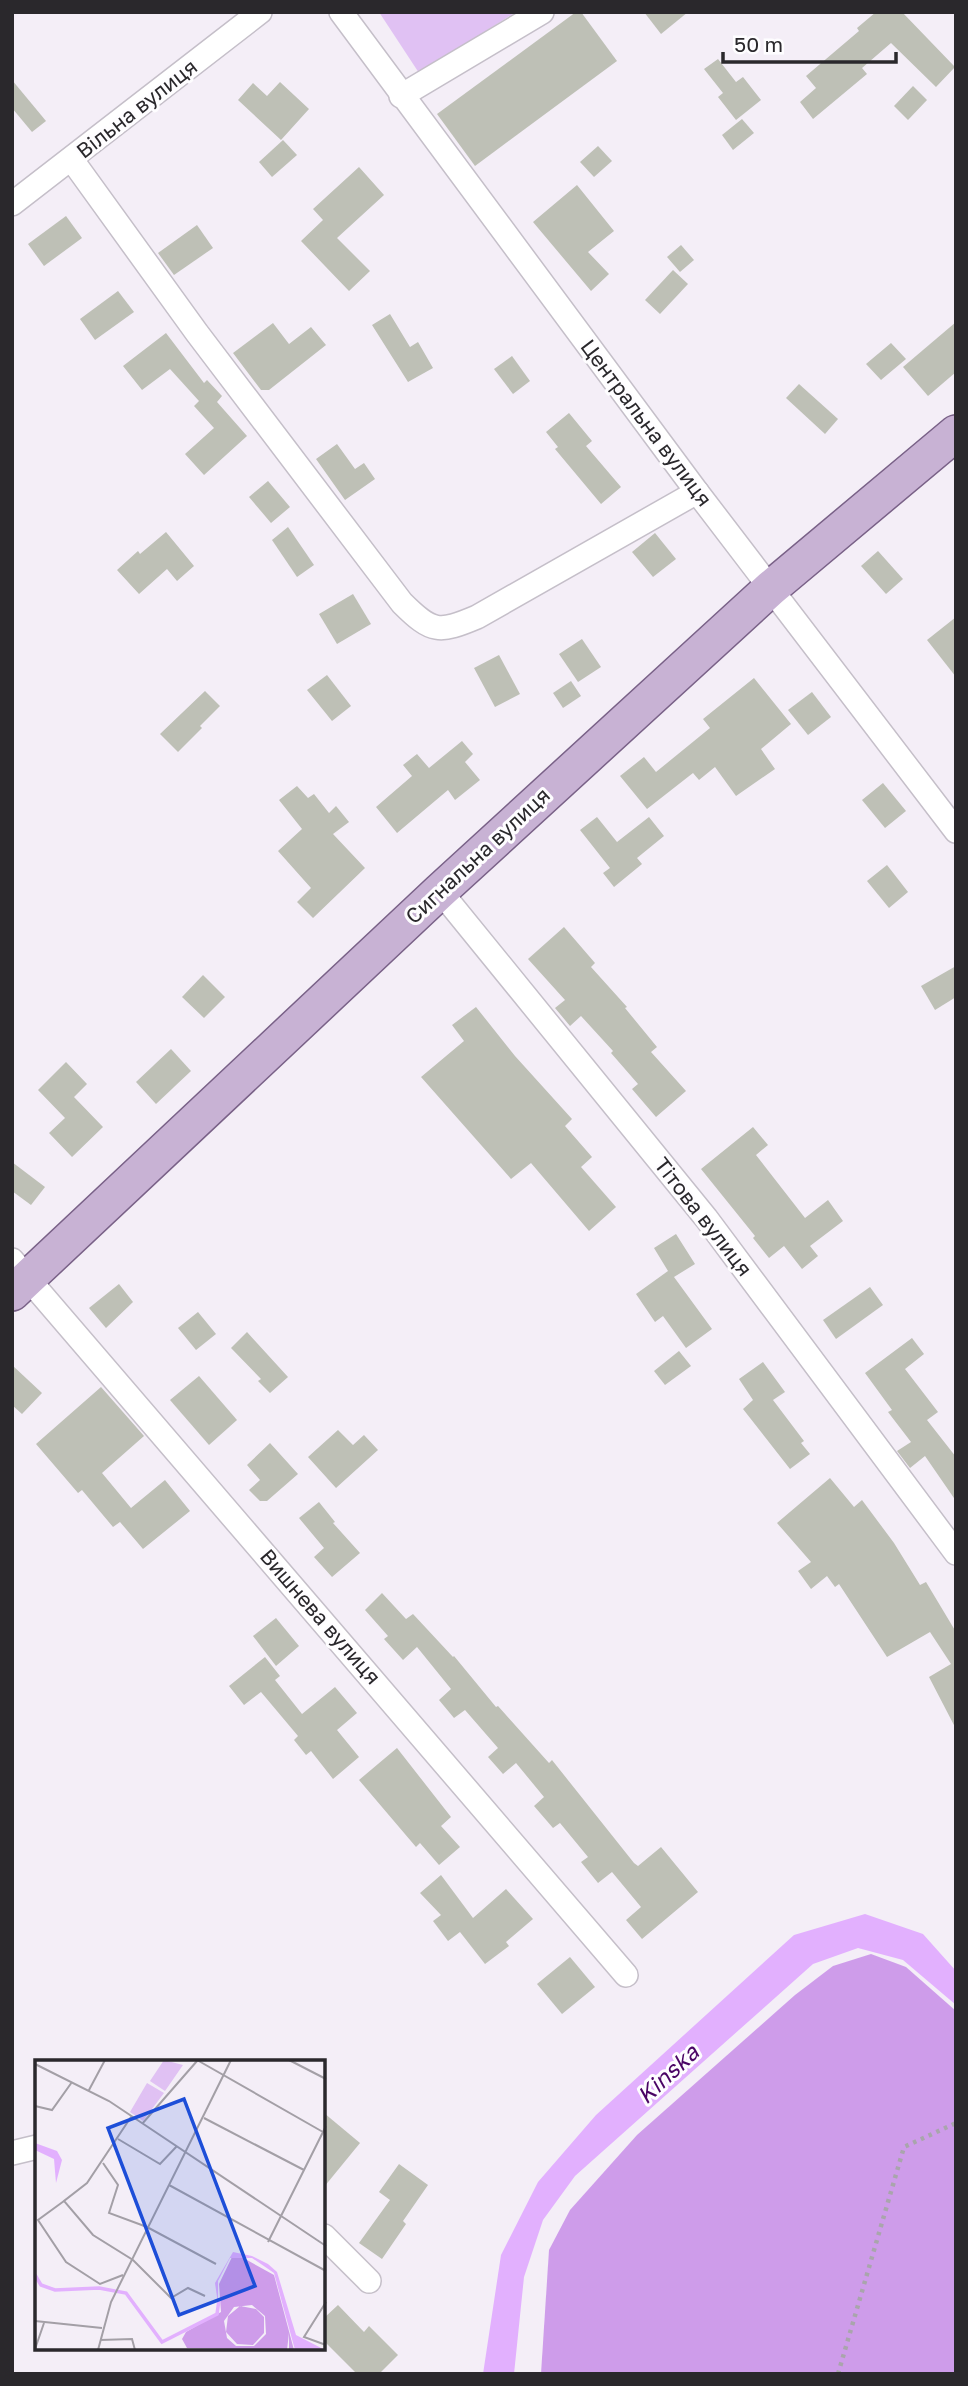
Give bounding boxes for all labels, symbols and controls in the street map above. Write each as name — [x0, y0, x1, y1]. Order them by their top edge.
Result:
scale bar — [723, 21, 896, 65]
text: 50 m — [734, 31, 783, 57]
street label: Вільна вулиця — [71, 53, 202, 163]
street label: Центральна вулиця — [576, 334, 718, 511]
street label: Сигнальна вулиця — [400, 782, 555, 929]
street label: Тітова вулиця — [649, 1152, 758, 1281]
street label: Вишнева вулиця — [255, 1543, 387, 1689]
water label: Kinska — [631, 2037, 705, 2109]
inset map — [35, 2060, 326, 2351]

